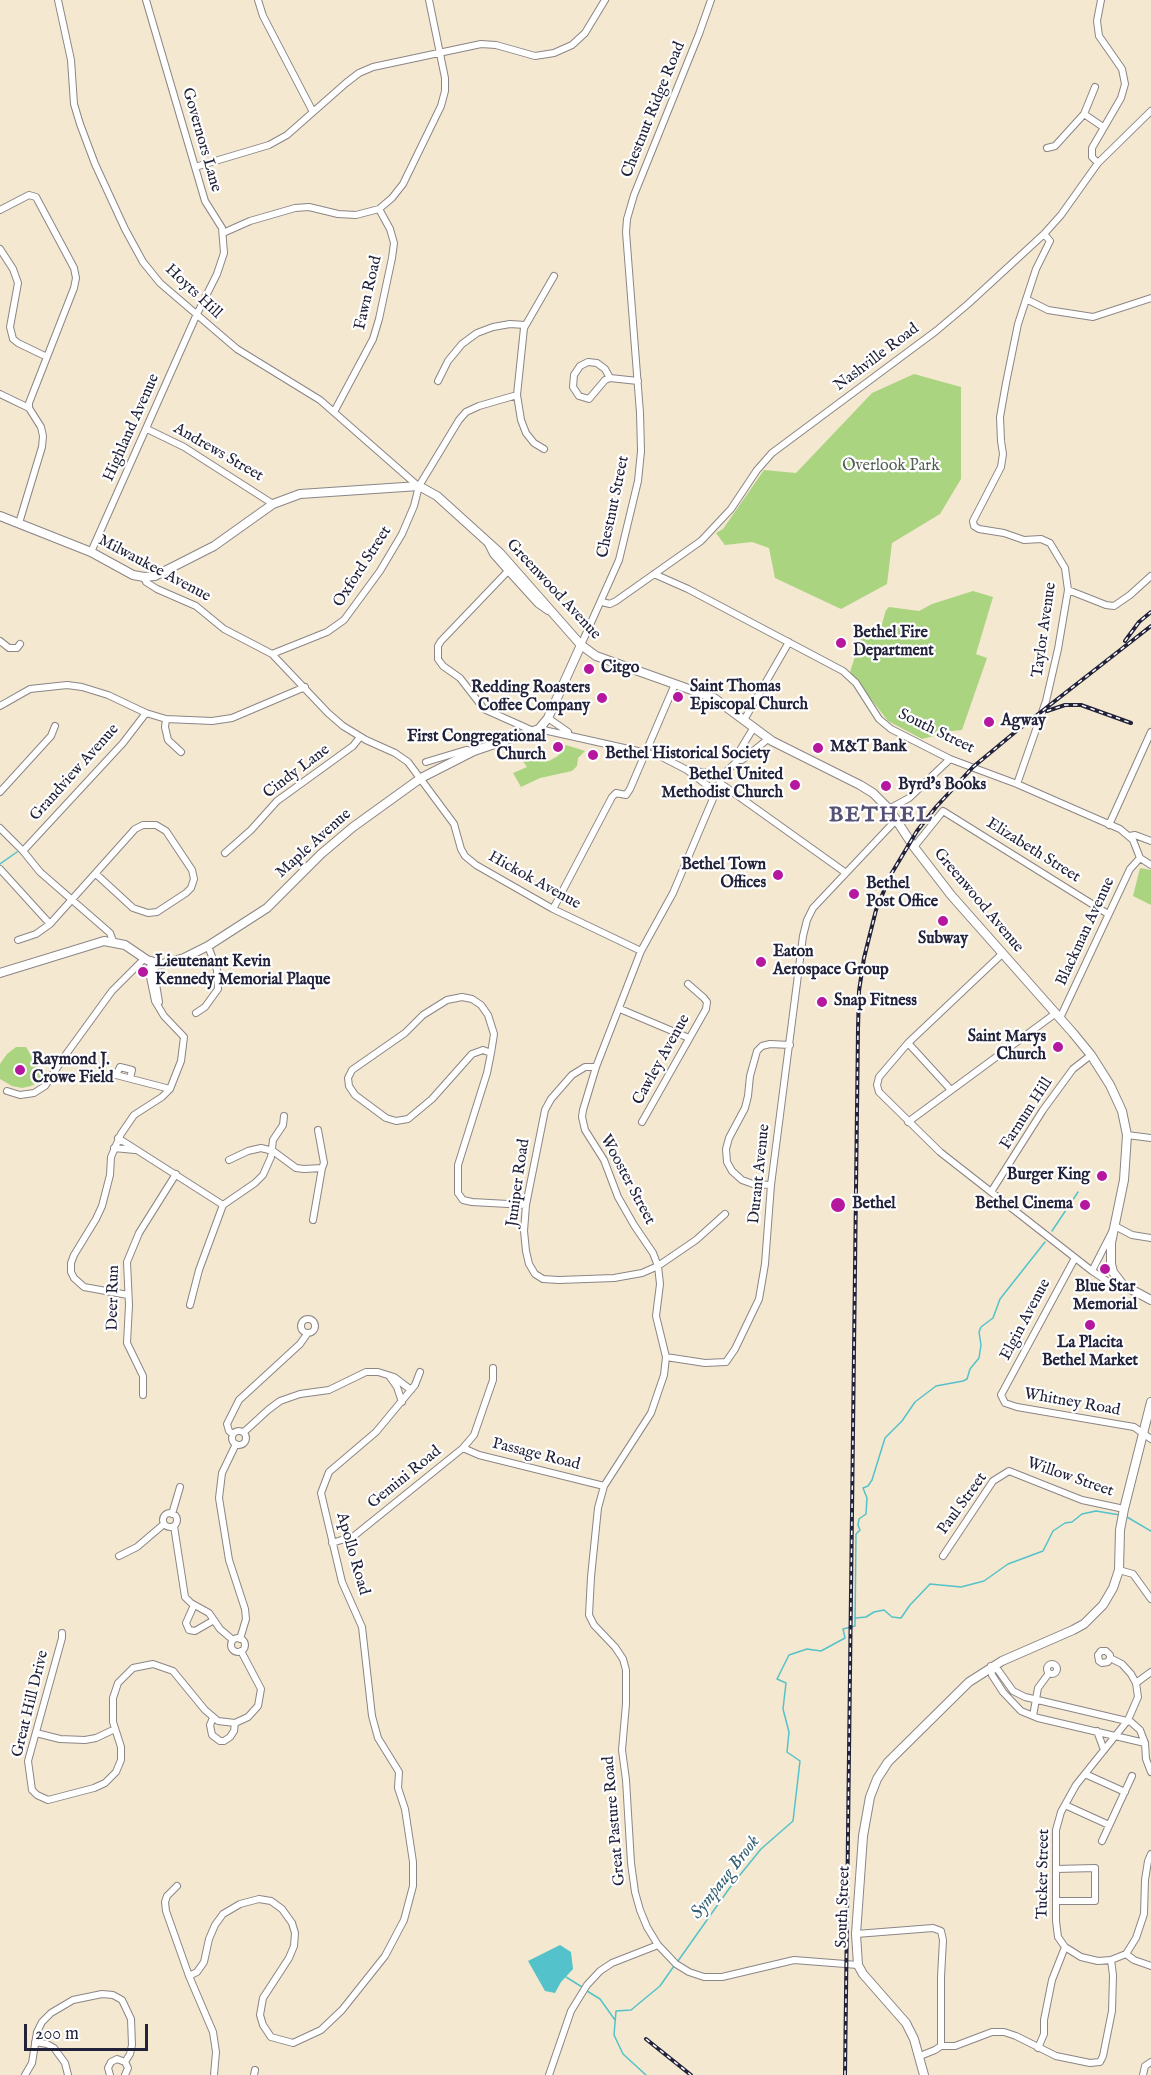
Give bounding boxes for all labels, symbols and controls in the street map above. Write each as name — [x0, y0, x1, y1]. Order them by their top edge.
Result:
street label: Chestnut Ridge Road — [618, 39, 690, 181]
street label: Governors Lane — [177, 86, 225, 194]
street label: Fawn Road — [351, 254, 387, 332]
street label: Hoyts Hill — [160, 261, 226, 323]
street label: Nashville Road — [831, 320, 923, 396]
street label: Highland Avenue — [100, 371, 164, 485]
street label: Andrews Street — [170, 420, 266, 486]
street label: Chestnut Street — [594, 454, 634, 560]
park label: Overlook Park — [842, 457, 940, 477]
street label: Oxford Street — [330, 523, 396, 611]
street label: Milwaukee Avenue — [94, 531, 214, 607]
street label: Greenwood Avenue — [502, 536, 604, 644]
street label: Taylor Avenue — [1029, 581, 1061, 679]
place label: Bethel Fire Department — [853, 624, 934, 662]
marker: Bethel Fire Department — [834, 636, 848, 650]
place label: Citgo — [601, 659, 639, 679]
marker: Citgo — [582, 662, 596, 676]
place label: Saint Thomas Episcopal Church — [690, 678, 808, 716]
place label: Redding Roasters Coffee Company — [471, 679, 590, 717]
marker: Saint Thomas Episcopal Church — [671, 690, 685, 704]
marker: Redding Roasters Coffee Company — [595, 691, 609, 705]
street label: South Street — [895, 705, 977, 759]
place label: Agway — [1001, 712, 1046, 732]
marker: Agway — [982, 715, 996, 729]
street label: Grandview Avenue — [26, 720, 124, 826]
place label: First Congregational Church — [407, 728, 546, 766]
place label: M&T Bank — [830, 738, 907, 758]
marker: First Congregational Church — [551, 740, 565, 754]
street label: Cindy Lane — [260, 741, 334, 803]
marker: M&T Bank — [811, 741, 825, 755]
place label: Bethel Historical Society — [605, 745, 770, 765]
marker: Bethel Historical Society — [586, 748, 600, 762]
place label: Bethel United Methodist Church — [661, 766, 783, 804]
place label: Byrd's Books — [898, 776, 986, 796]
marker: Bethel United Methodist Church — [788, 778, 802, 792]
marker: Byrd's Books — [879, 779, 893, 793]
district label: BETHEL — [829, 803, 933, 829]
street label: Maple Avenue — [272, 805, 356, 883]
street label: Elizabeth Street — [982, 814, 1084, 888]
street label: Greenwood Avenue — [929, 845, 1027, 957]
street label: Hickok Avenue — [484, 848, 584, 914]
place label: Bethel Town Offices — [681, 856, 766, 894]
marker: Bethel Town Offices — [771, 868, 785, 882]
place label: Bethel Post Office — [866, 875, 938, 913]
street label: Blackman Avenue — [1052, 875, 1120, 989]
marker: Bethel Post Office — [847, 887, 861, 901]
marker: Subway — [936, 914, 950, 928]
place label: Subway — [918, 930, 968, 950]
place label: Eaton Aerospace Group — [773, 943, 889, 981]
place label: Lieutenant Kevin Kennedy Memorial Plaque — [155, 953, 330, 991]
marker: Eaton Aerospace Group — [754, 955, 768, 969]
marker: Lieutenant Kevin Kennedy Memorial Plaque — [136, 965, 150, 979]
place label: Snap Fitness — [834, 992, 917, 1012]
marker: Snap Fitness — [815, 995, 829, 1009]
street label: Cawley Avenue — [629, 1011, 695, 1109]
place label: Saint Marys Church — [968, 1028, 1046, 1066]
marker: Saint Marys Church — [1051, 1040, 1065, 1054]
place label: Raymond J. Crowe Field — [32, 1051, 114, 1089]
marker: Raymond J. Crowe Field — [13, 1063, 27, 1077]
street label: Farnum Hill — [997, 1074, 1057, 1154]
street label: Durant Avenue — [745, 1123, 775, 1225]
street label: Wooster Street — [595, 1132, 659, 1228]
street label: Juniper Road — [503, 1138, 535, 1228]
place label: Burger King — [1007, 1166, 1090, 1186]
marker: Burger King — [1095, 1169, 1109, 1183]
place label: Bethel — [852, 1195, 896, 1215]
place label: Bethel Cinema — [975, 1195, 1073, 1215]
marker: Bethel — [829, 1196, 847, 1214]
marker: Bethel Cinema — [1078, 1198, 1092, 1212]
marker: Blue Star Memorial — [1098, 1262, 1112, 1276]
street label: Deer Run — [104, 1265, 124, 1331]
street label: Elgin Avenue — [997, 1276, 1055, 1364]
place label: Blue Star Memorial — [1073, 1278, 1137, 1316]
marker: La Placita Bethel Market — [1083, 1318, 1097, 1332]
place label: La Placita Bethel Market — [1042, 1334, 1138, 1372]
street label: Whitney Road — [1022, 1385, 1122, 1421]
street label: Passage Road — [490, 1435, 582, 1475]
street label: Gemini Road — [364, 1442, 446, 1514]
street label: Willow Street — [1024, 1454, 1116, 1502]
street label: Paul Street — [934, 1469, 992, 1539]
street label: Apollo Road — [331, 1511, 373, 1597]
street label: Great Hill Drive — [8, 1649, 54, 1759]
street label: Great Pasture Road — [600, 1755, 630, 1887]
street label: Tucker Street — [1034, 1829, 1054, 1919]
water label: Sympaug Brook — [687, 1832, 765, 1924]
street label: South Street — [833, 1866, 855, 1948]
scale bar — [27, 2012, 152, 2050]
text: 200 m — [35, 2023, 79, 2046]

